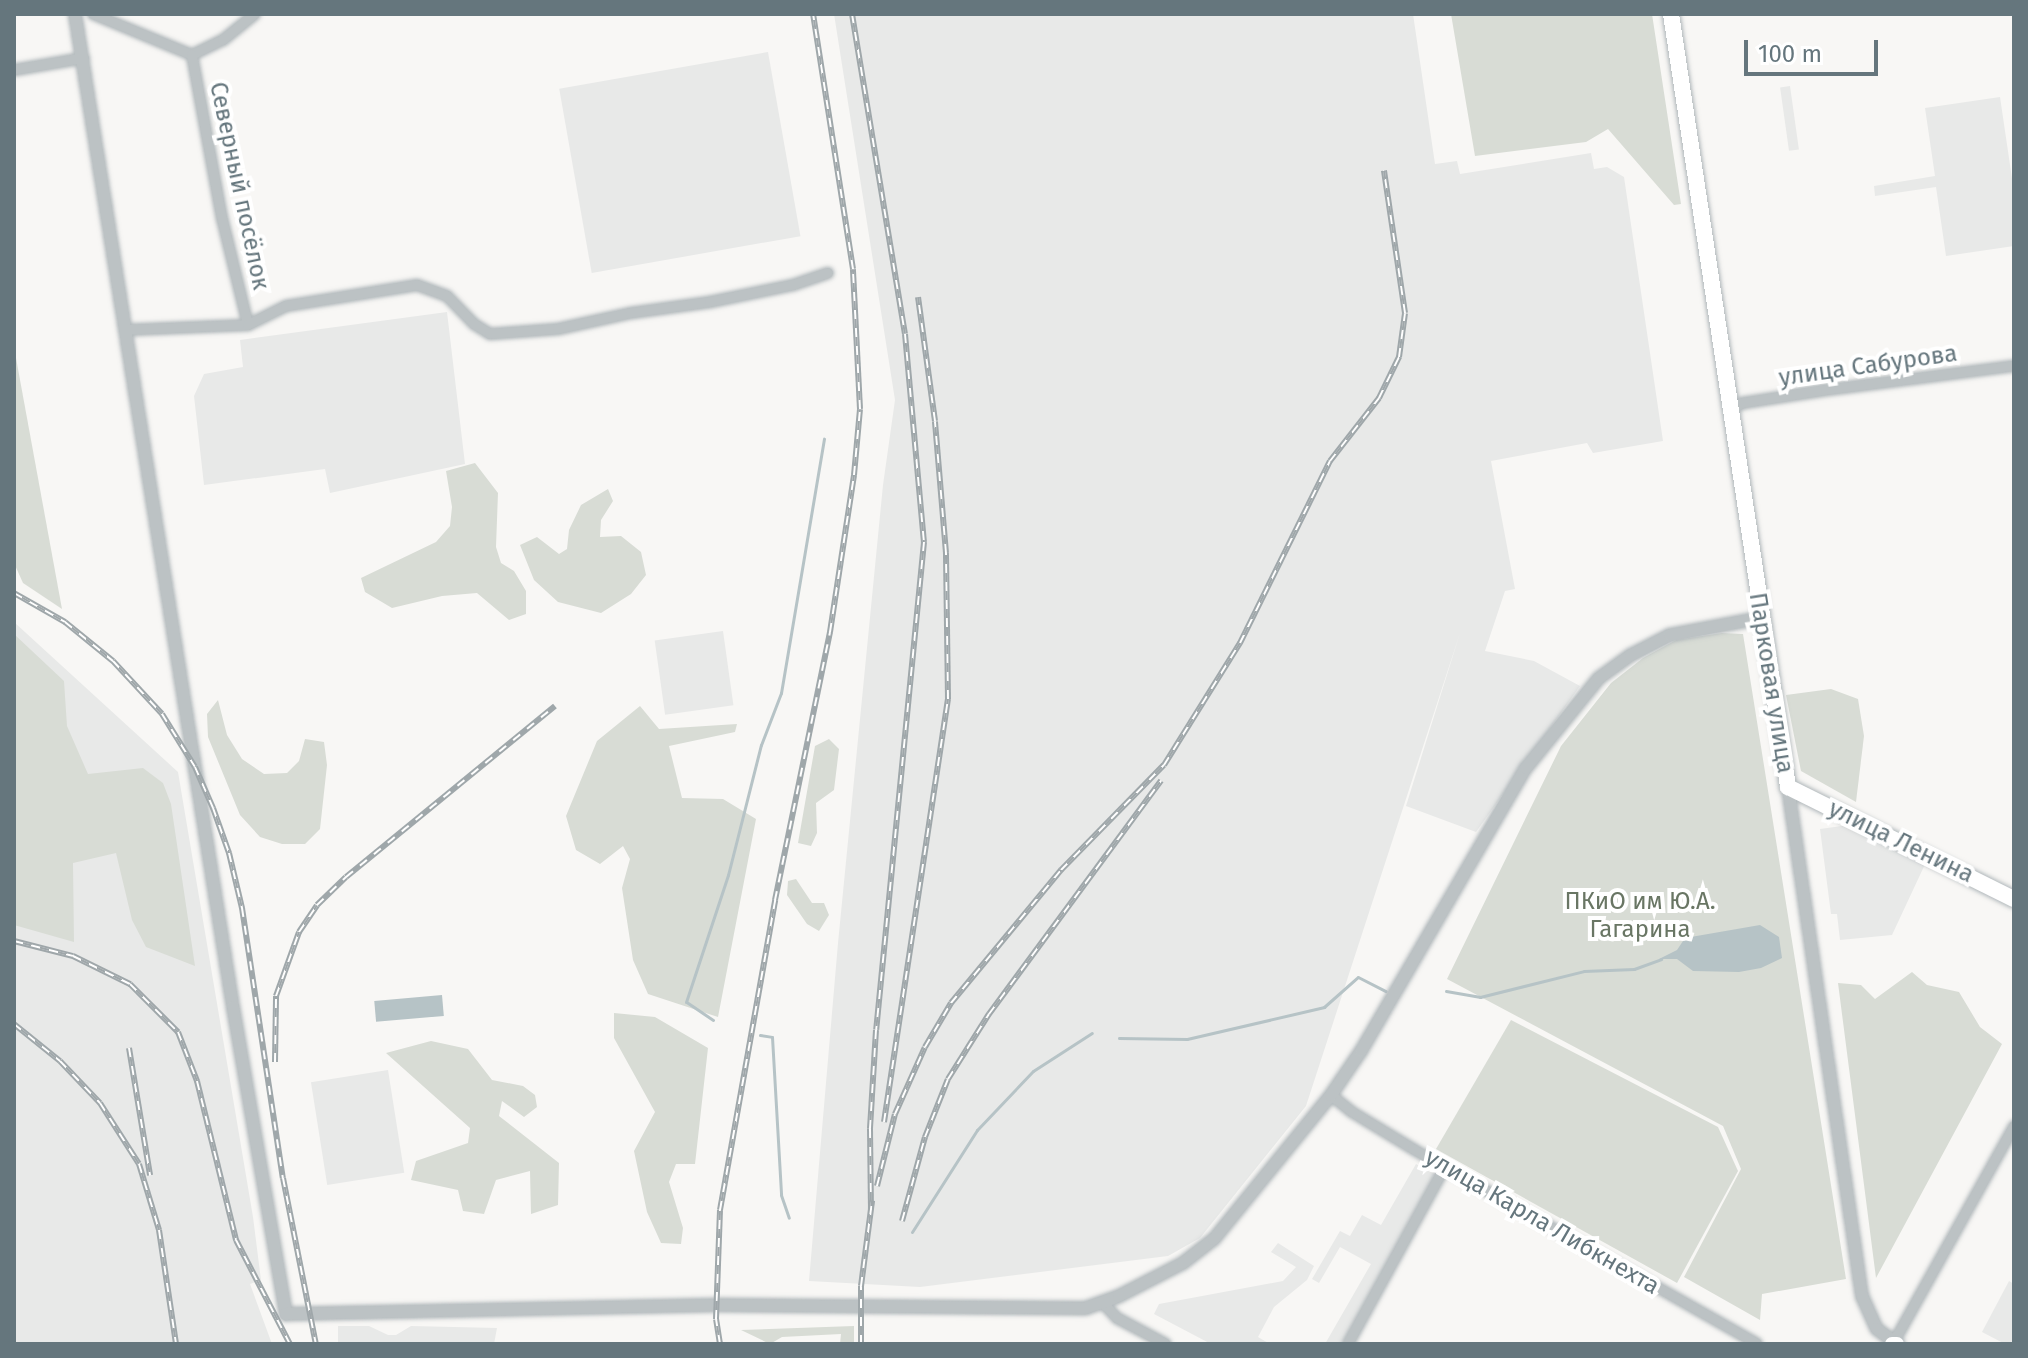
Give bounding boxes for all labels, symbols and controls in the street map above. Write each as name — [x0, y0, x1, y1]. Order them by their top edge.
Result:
scale bar — [1748, 24, 1882, 74]
text: 100 m — [1758, 40, 1822, 68]
street label: Северный посёлок — [203, 79, 275, 293]
street label: улица Сабурова — [1777, 339, 1959, 393]
street label: Парковая улица — [1742, 591, 1800, 775]
street label: улица Ленина — [1824, 794, 1978, 890]
park label: ПКиО им Ю.А. Гагарина — [1564, 888, 1716, 944]
street label: улица Карла Либкнехта — [1420, 1143, 1664, 1301]

